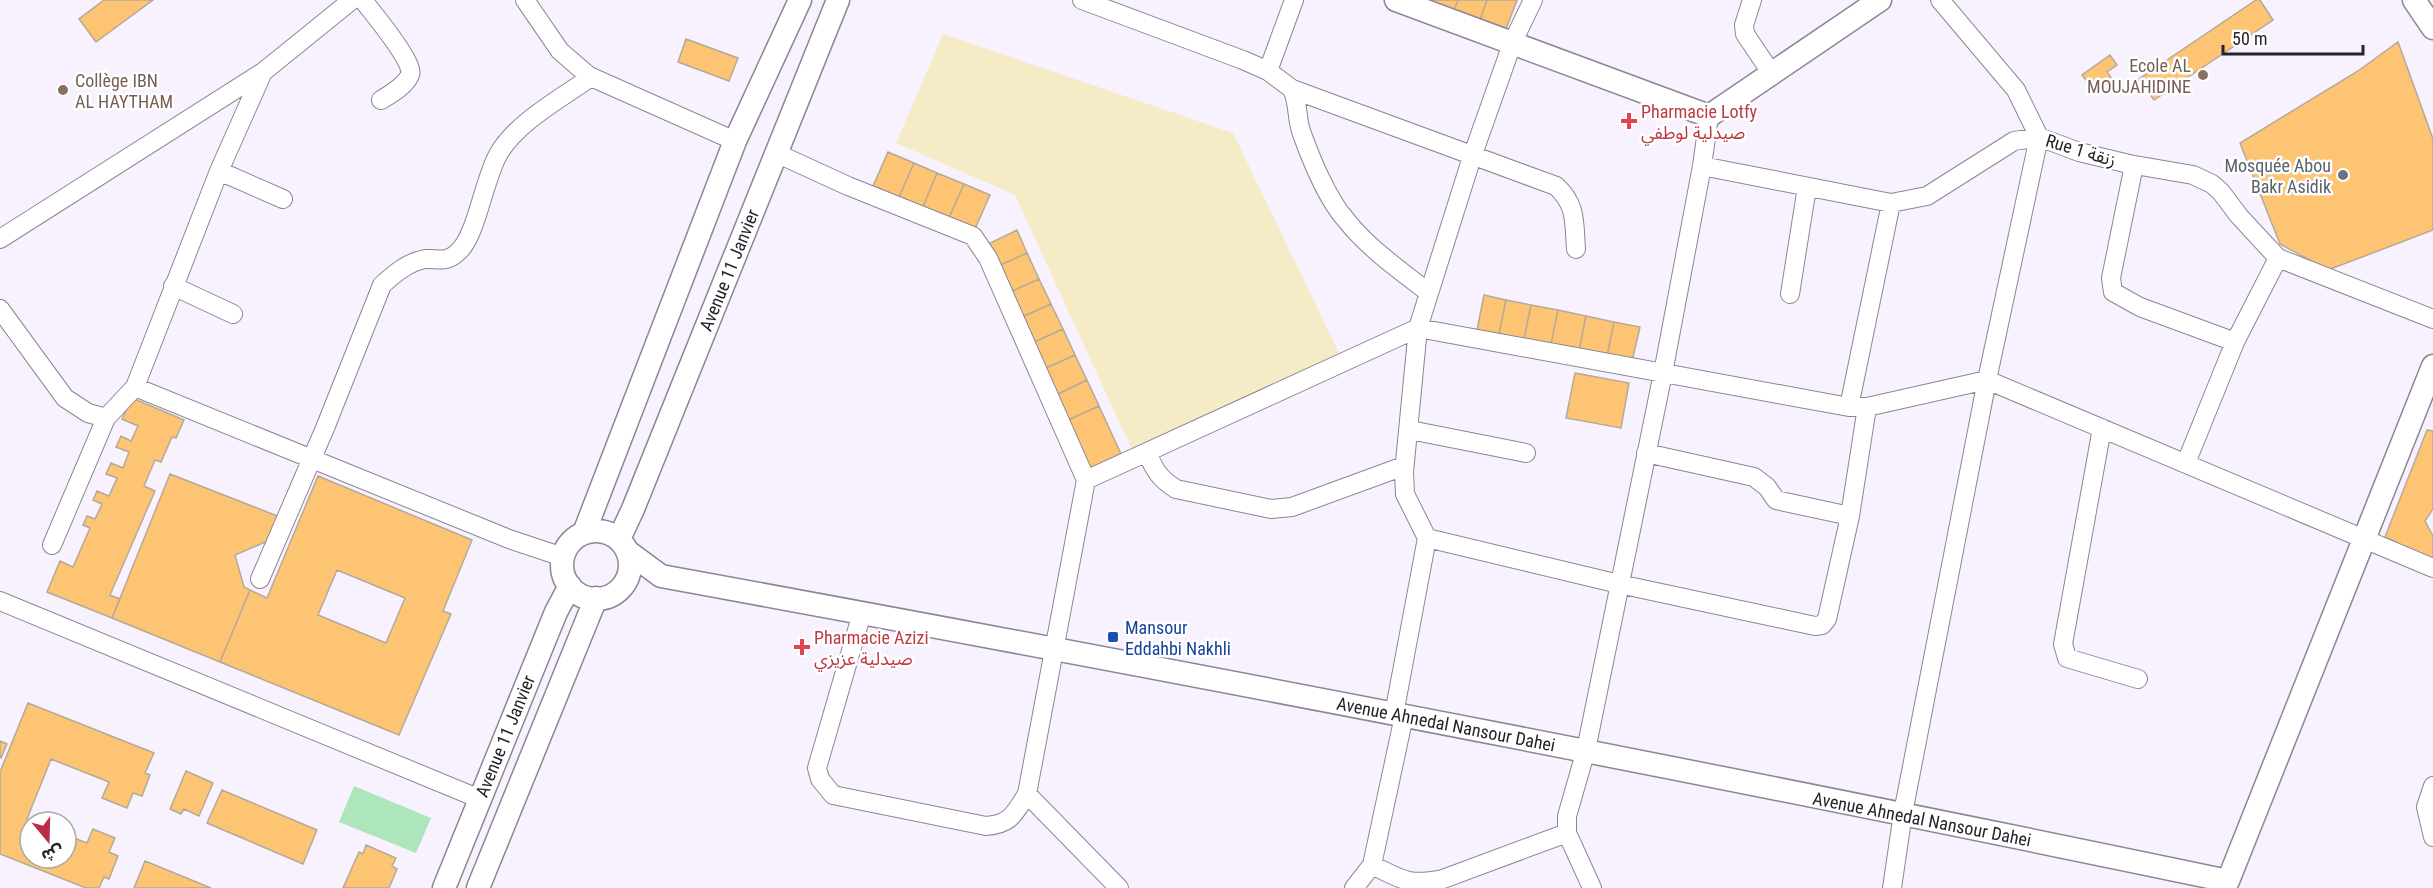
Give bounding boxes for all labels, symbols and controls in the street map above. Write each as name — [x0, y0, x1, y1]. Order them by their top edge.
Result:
scale bar — [2223, 18, 2362, 56]
text: 50 m — [2232, 28, 2267, 49]
place label: Ecole AL MOUJAHIDINE — [2087, 55, 2191, 97]
marker: Ecole AL MOUJAHIDINE — [2196, 68, 2210, 82]
place label: Collège IBN AL HAYTHAM — [75, 70, 173, 112]
marker: Collège IBN AL HAYTHAM — [56, 83, 70, 97]
place label: Pharmacie Lotfy صيدلية لوطفي — [1641, 101, 1758, 146]
marker: Pharmacie Lotfy صيدلية لوطفي — [1622, 114, 1636, 128]
street label: Rue 1 زنقة — [2043, 129, 2119, 172]
place label: Mosquée Abou Bakr Asidik — [2224, 155, 2331, 197]
marker: Mosquée Abou Bakr Asidik — [2336, 168, 2350, 182]
street label: Avenue 11 Janvier — [695, 205, 763, 334]
place label: Mansour Eddahbi Nakhli — [1125, 617, 1231, 659]
place label: Pharmacie Azizi صيدلية عزيزي — [814, 627, 929, 672]
marker: Mansour Eddahbi Nakhli — [1106, 630, 1120, 644]
marker: Pharmacie Azizi صيدلية عزيزي — [795, 640, 809, 654]
street label: Avenue 11 Janvier — [471, 671, 539, 800]
street label: Avenue Ahnedal Nansour Dahei — [1335, 692, 1557, 756]
street label: Avenue Ahnedal Nansour Dahei — [1811, 787, 2033, 851]
north arrow — [18, 810, 78, 870]
text: ش — [39, 841, 66, 866]

